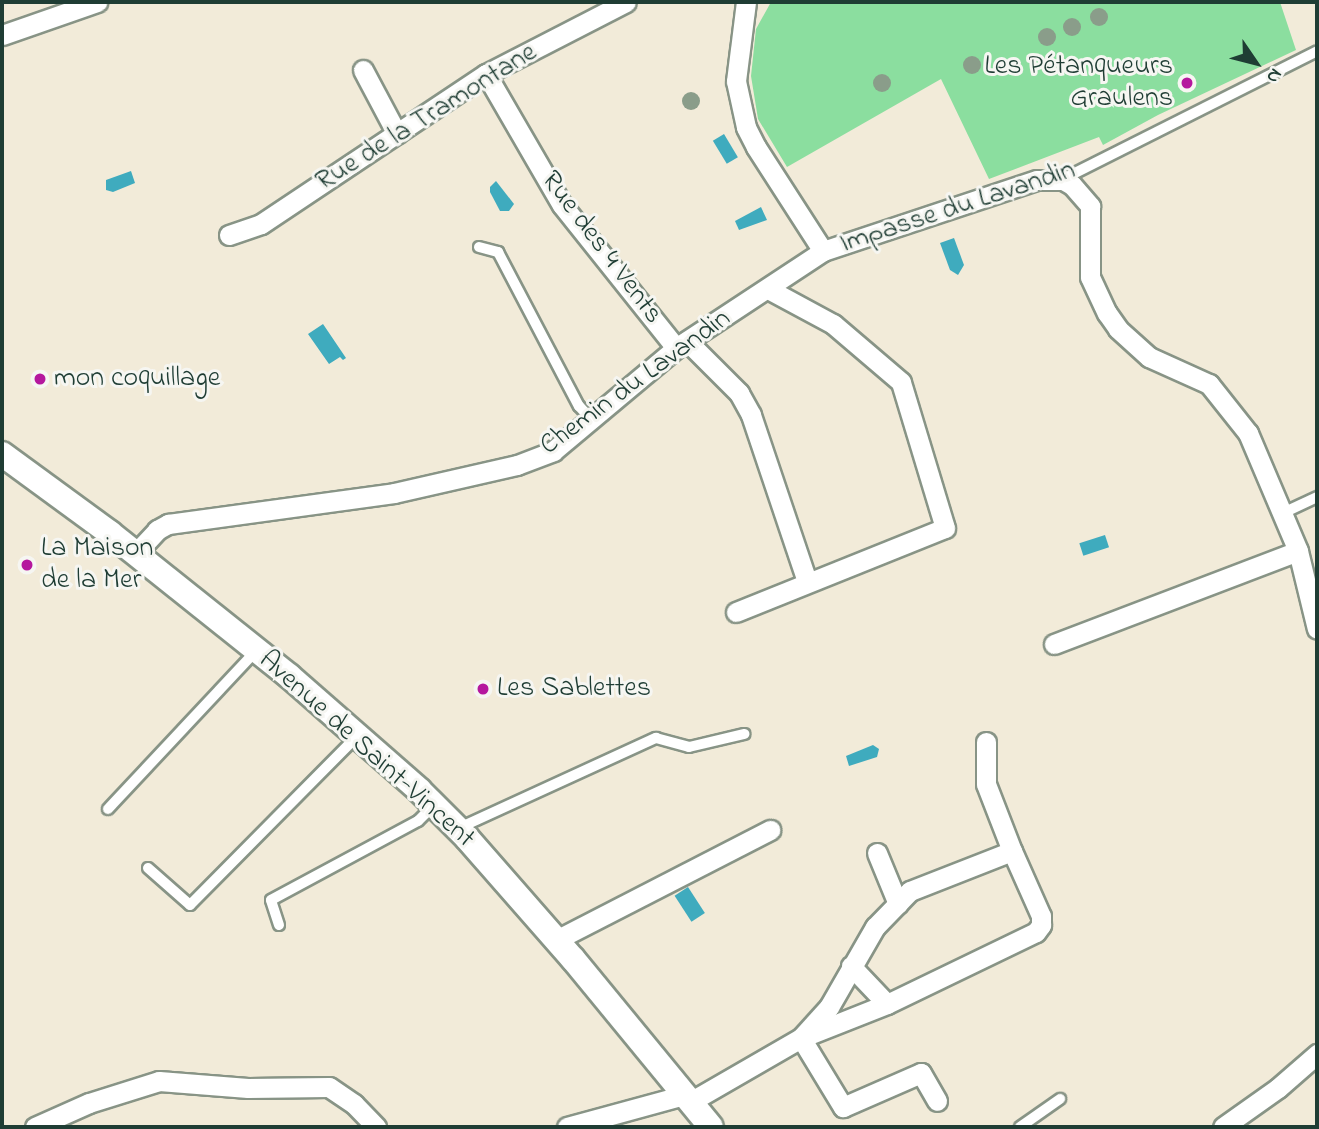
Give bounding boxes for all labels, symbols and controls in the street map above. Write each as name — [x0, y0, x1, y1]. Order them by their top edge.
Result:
north arrow — [1221, 28, 1291, 98]
street label: Rue de la Tramontane — [310, 36, 544, 200]
place label: Les Pétanqueurs Graulens — [984, 50, 1173, 116]
text: N — [1259, 62, 1288, 88]
marker: Les Pétanqueurs Graulens — [1179, 75, 1195, 91]
street label: Impasse du Lavandin — [836, 154, 1080, 262]
street label: Rue des 4 Vents — [533, 165, 669, 331]
street label: Chemin du Lavandin — [534, 303, 738, 463]
place label: mon coquillage — [54, 362, 220, 396]
marker: mon coquillage — [32, 371, 48, 387]
place label: La Maison de la Mer — [41, 532, 153, 598]
marker: La Maison de la Mer — [19, 557, 35, 573]
street label: Avenue de Saint-Vincent — [251, 644, 481, 856]
place label: Les Sablettes — [497, 672, 651, 706]
marker: Les Sablettes — [475, 681, 491, 697]

